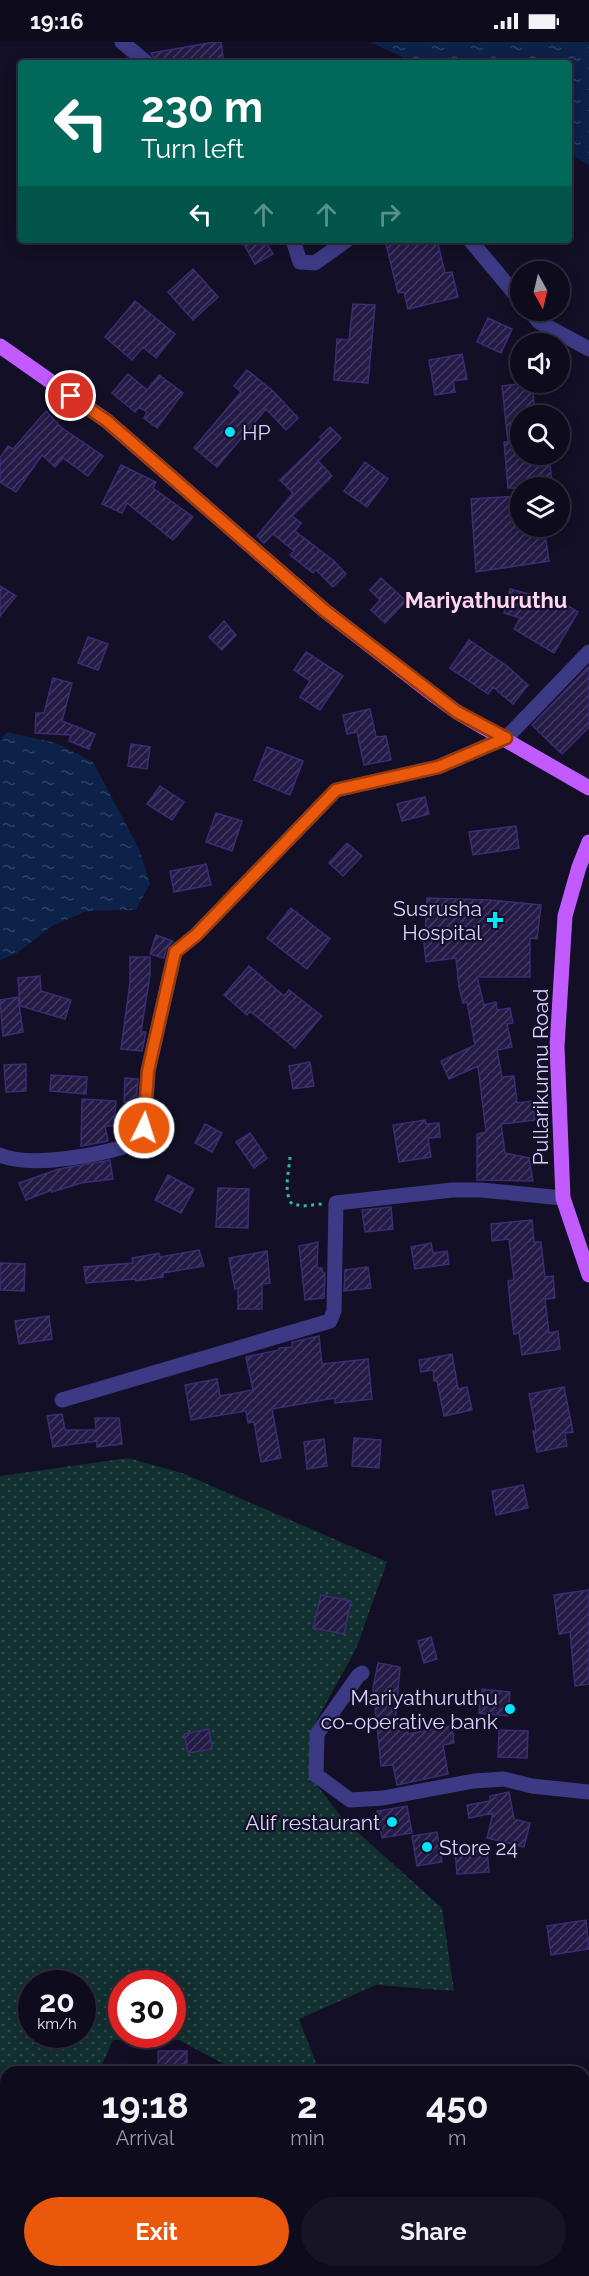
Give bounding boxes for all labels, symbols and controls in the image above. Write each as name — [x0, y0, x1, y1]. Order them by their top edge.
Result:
text: 19:16 — [30, 8, 83, 34]
text: 230 m — [141, 83, 263, 132]
icon: left — [42, 84, 120, 162]
text: Turn left — [141, 133, 244, 164]
icon: left — [184, 198, 217, 231]
icon: ahead — [247, 198, 280, 231]
icon: ahead — [310, 198, 343, 231]
icon: right — [373, 198, 406, 231]
north arrow — [510, 261, 570, 321]
map controls — [510, 261, 570, 537]
button: sound — [510, 333, 570, 393]
pin — [45, 370, 96, 421]
icon: arrive — [54, 379, 87, 412]
button: search — [510, 405, 570, 465]
place label: HP — [242, 420, 271, 445]
marker: HP — [223, 425, 237, 439]
button: layers — [510, 477, 570, 537]
district label: Mariyathuruthu — [405, 587, 567, 613]
place label: Susrusha Hospital — [393, 896, 482, 945]
marker: Susrusha Hospital — [486, 911, 504, 929]
street label: Pullarikunnu Road — [528, 989, 553, 1165]
position arrow — [112, 1096, 176, 1160]
place label: Mariyathuruthu co-operative bank — [321, 1685, 498, 1734]
marker: Mariyathuruthu co-operative bank — [503, 1702, 517, 1716]
place label: Alif restaurant — [245, 1810, 380, 1835]
marker: Alif restaurant — [385, 1815, 399, 1829]
place label: Store 24 — [439, 1835, 518, 1860]
marker: Store 24 — [420, 1840, 434, 1854]
speed limit sign: 30 — [108, 1970, 186, 2048]
text: 20 — [39, 1984, 75, 2019]
text: km/h — [37, 2015, 77, 2033]
text: 19:18 — [101, 2084, 189, 2126]
text: 2 — [297, 2084, 318, 2126]
text: 450 — [426, 2084, 489, 2126]
text: Arrival — [116, 2126, 174, 2150]
text: min — [290, 2126, 325, 2150]
text: m — [448, 2126, 467, 2150]
button: Exit — [24, 2197, 289, 2266]
button: Share — [301, 2197, 566, 2266]

